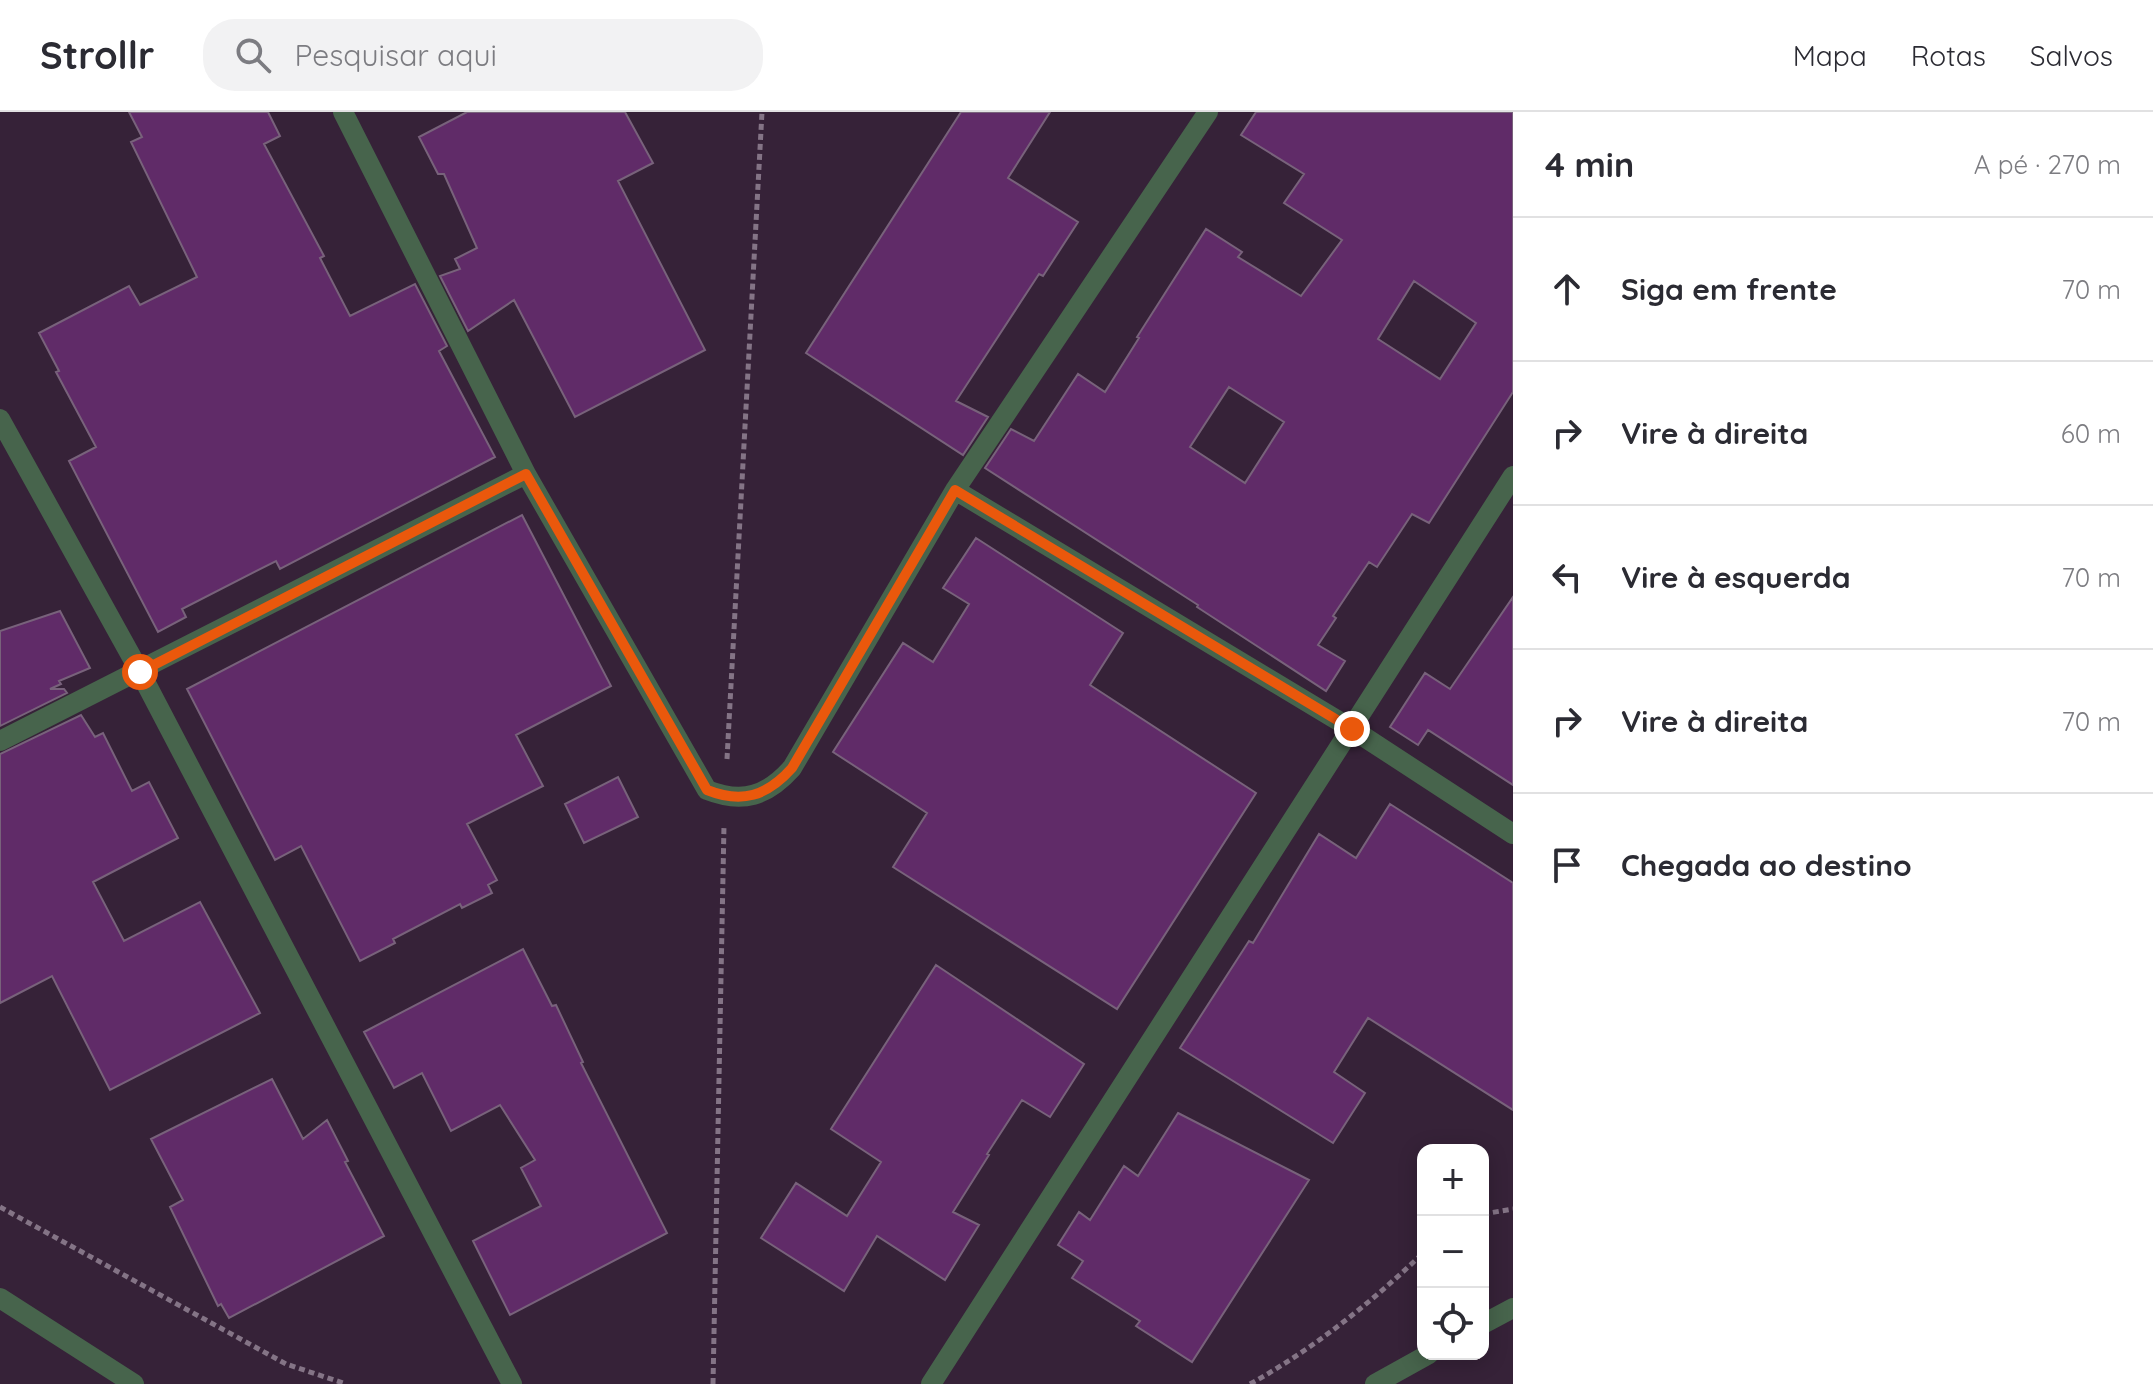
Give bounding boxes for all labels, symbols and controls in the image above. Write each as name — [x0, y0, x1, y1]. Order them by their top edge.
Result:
search box — [203, 19, 763, 91]
text: Strollr — [40, 31, 155, 79]
icon: search — [231, 33, 275, 77]
text: Pesquisar aqui — [295, 36, 497, 74]
text: Mapa — [1793, 38, 1867, 73]
text: Rotas — [1911, 38, 1986, 73]
text: Salvos — [2030, 38, 2113, 73]
text: 4 min — [1545, 143, 1634, 186]
text: A pé · 270 m — [1974, 148, 2121, 181]
icon: ahead — [1545, 267, 1589, 311]
text: Siga em frente — [1621, 270, 1837, 308]
text: 70 m — [2061, 273, 2121, 306]
icon: right — [1545, 411, 1589, 455]
text: Vire à direita — [1621, 414, 1808, 452]
text: 60 m — [2061, 417, 2121, 450]
icon: left — [1545, 555, 1589, 599]
text: Vire à esquerda — [1621, 558, 1850, 596]
text: 70 m — [2061, 561, 2121, 594]
route start — [122, 654, 158, 690]
icon: right — [1545, 699, 1589, 743]
text: Vire à direita — [1621, 702, 1808, 740]
text: 70 m — [2061, 705, 2121, 738]
route end — [1334, 711, 1370, 747]
icon: arrive — [1545, 843, 1589, 887]
text: Chegada ao destino — [1621, 846, 1912, 884]
map controls — [1417, 1144, 1489, 1360]
button: + — [1417, 1144, 1489, 1216]
button: − — [1417, 1216, 1489, 1288]
button: locate — [1417, 1288, 1489, 1360]

